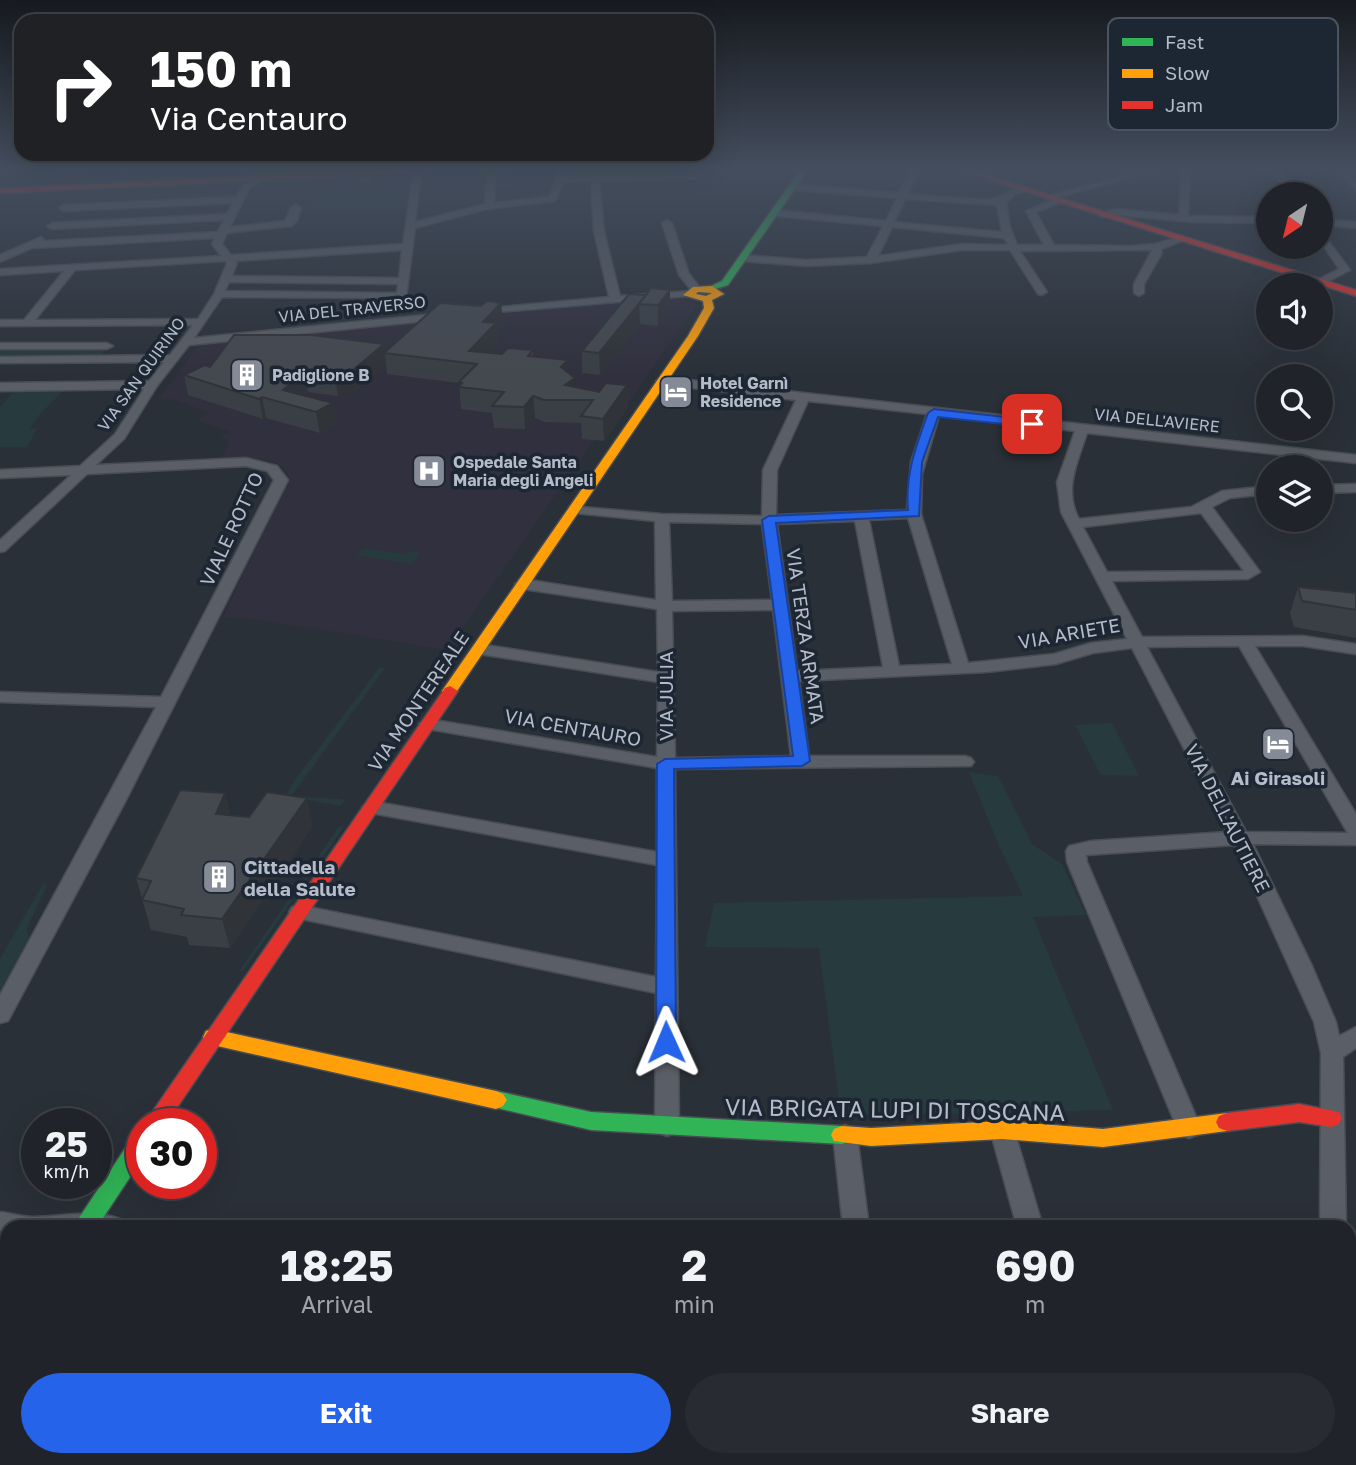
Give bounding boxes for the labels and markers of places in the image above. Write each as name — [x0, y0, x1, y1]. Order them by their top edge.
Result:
building icon: Padiglione B — [228, 356, 266, 394]
place label: Padiglione B — [272, 365, 370, 385]
hotel icon: Hotel Garnì Residence — [657, 373, 695, 411]
place label: Hotel Garnì Residence — [700, 373, 788, 411]
pin — [1002, 394, 1062, 454]
hospital icon: Ospedale Santa Maria degli Angeli — [410, 452, 448, 490]
place label: Ospedale Santa Maria degli Angeli — [453, 452, 593, 490]
hotel icon: Ai Girasoli — [1259, 725, 1297, 763]
place label: Ai Girasoli — [1231, 766, 1325, 789]
place label: Cittadella della Salute — [244, 855, 356, 900]
building icon: Cittadella della Salute — [200, 858, 238, 896]

